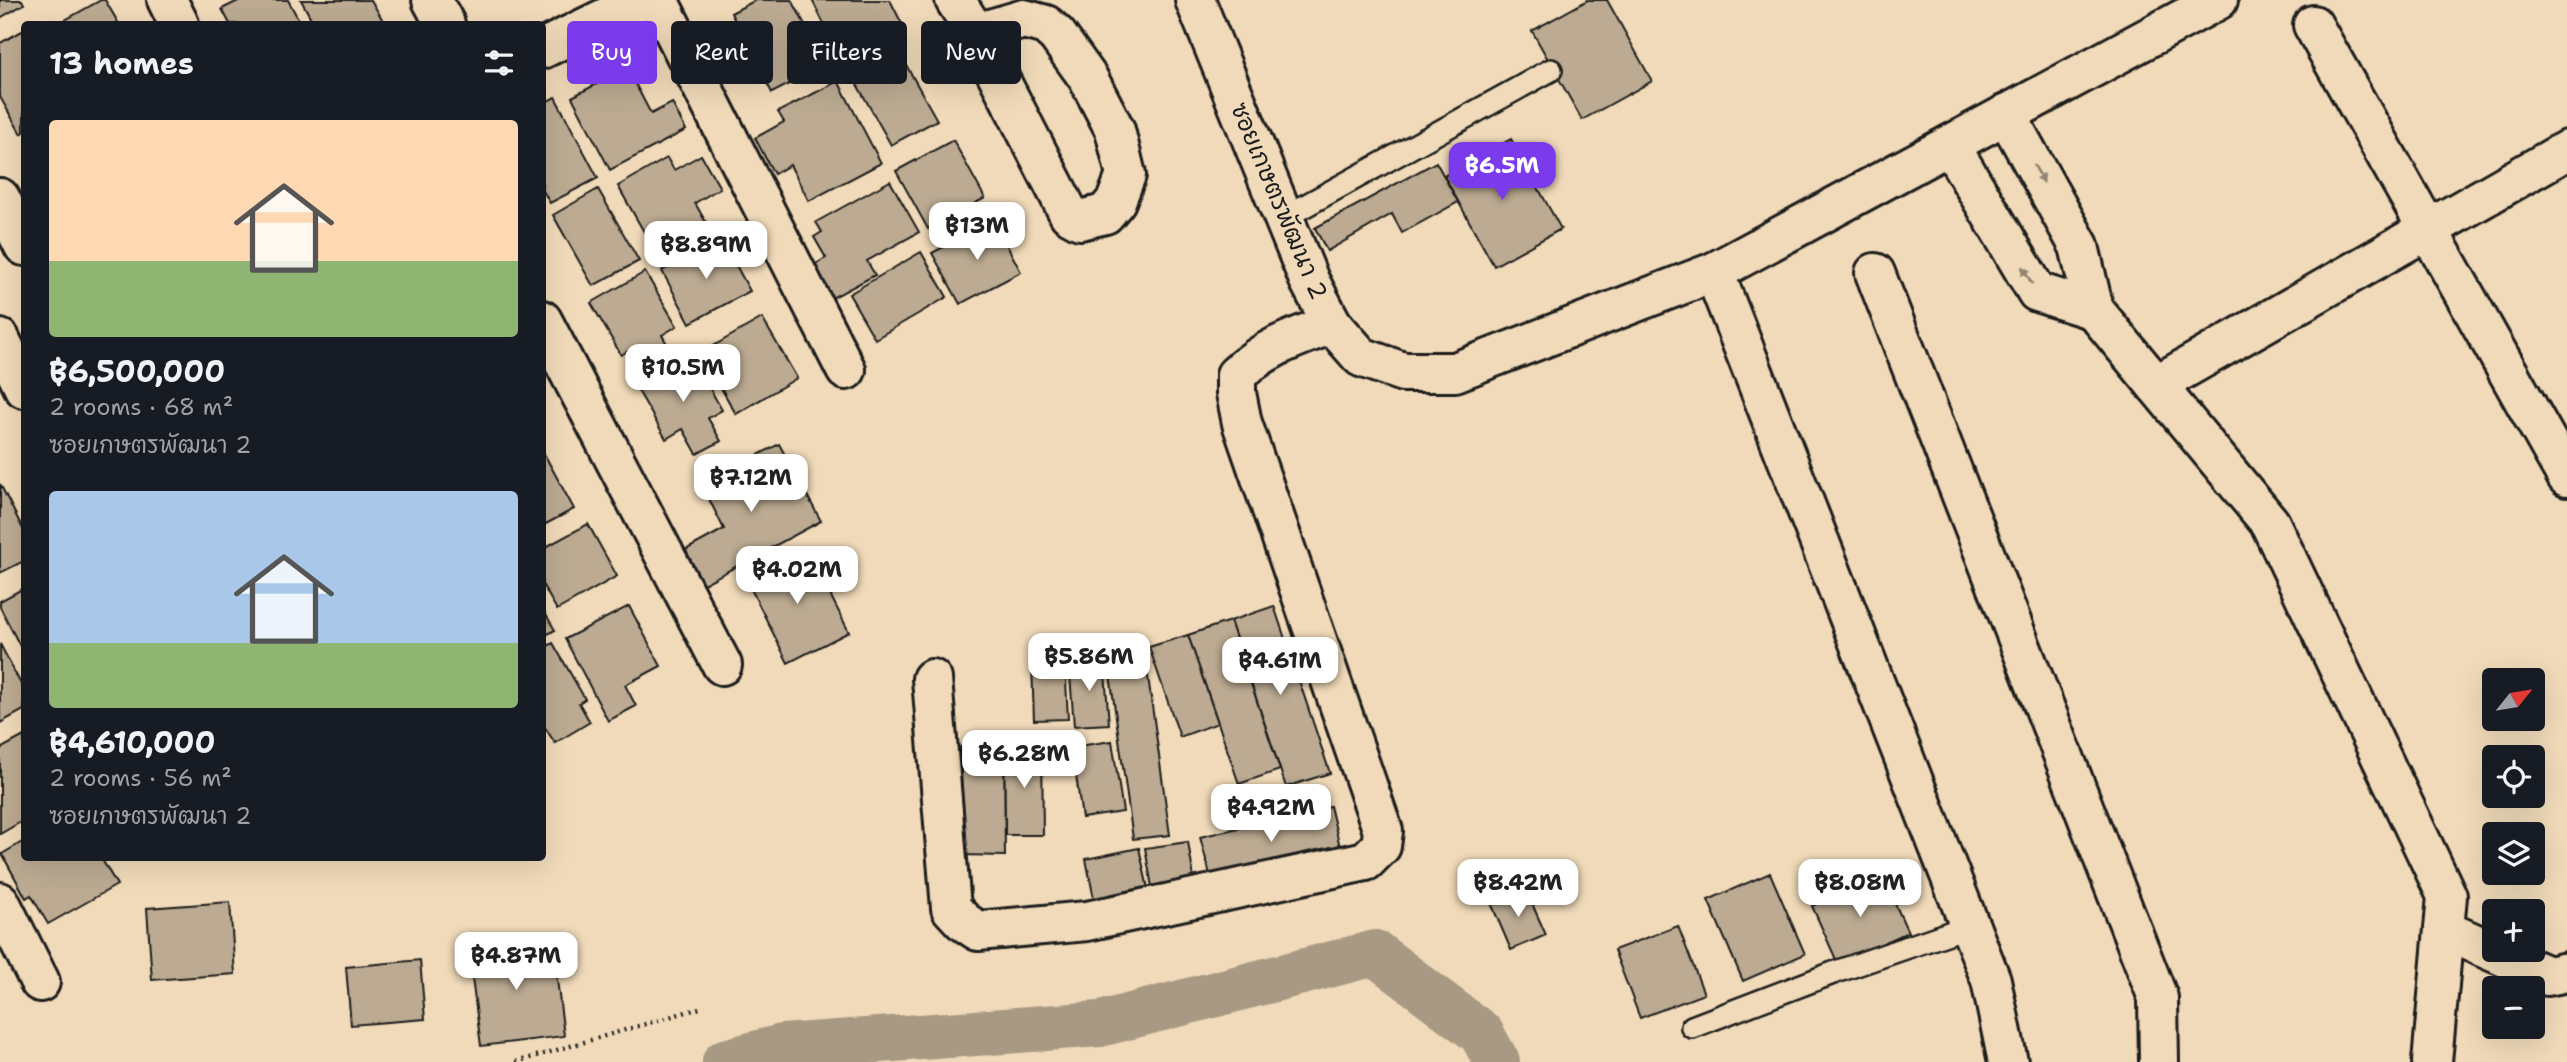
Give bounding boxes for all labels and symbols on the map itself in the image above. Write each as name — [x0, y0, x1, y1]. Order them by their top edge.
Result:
street label: ซอยเกษตรพัฒนา 2 — [1223, 98, 1335, 304]
pin: ฿6.5M — [1453, 142, 1551, 202]
one-way arrow — [2033, 164, 2045, 184]
pin: ฿13M — [936, 202, 1018, 262]
pin: ฿8.89M — [649, 222, 763, 281]
one-way arrow — [2021, 266, 2033, 285]
pin: ฿10.5M — [626, 344, 740, 404]
pin: ฿7.12M — [694, 454, 808, 514]
pin: ฿4.02M — [740, 546, 854, 606]
pin: ฿5.86M — [1032, 634, 1146, 693]
pin: ฿4.61M — [1223, 638, 1337, 697]
north arrow — [2482, 668, 2544, 732]
pin: ฿6.28M — [967, 730, 1081, 790]
pin: ฿4.92M — [1214, 784, 1328, 844]
pin: ฿8.42M — [1461, 860, 1575, 919]
pin: ฿8.08M — [1803, 860, 1917, 919]
pin: ฿4.87M — [459, 932, 573, 992]

